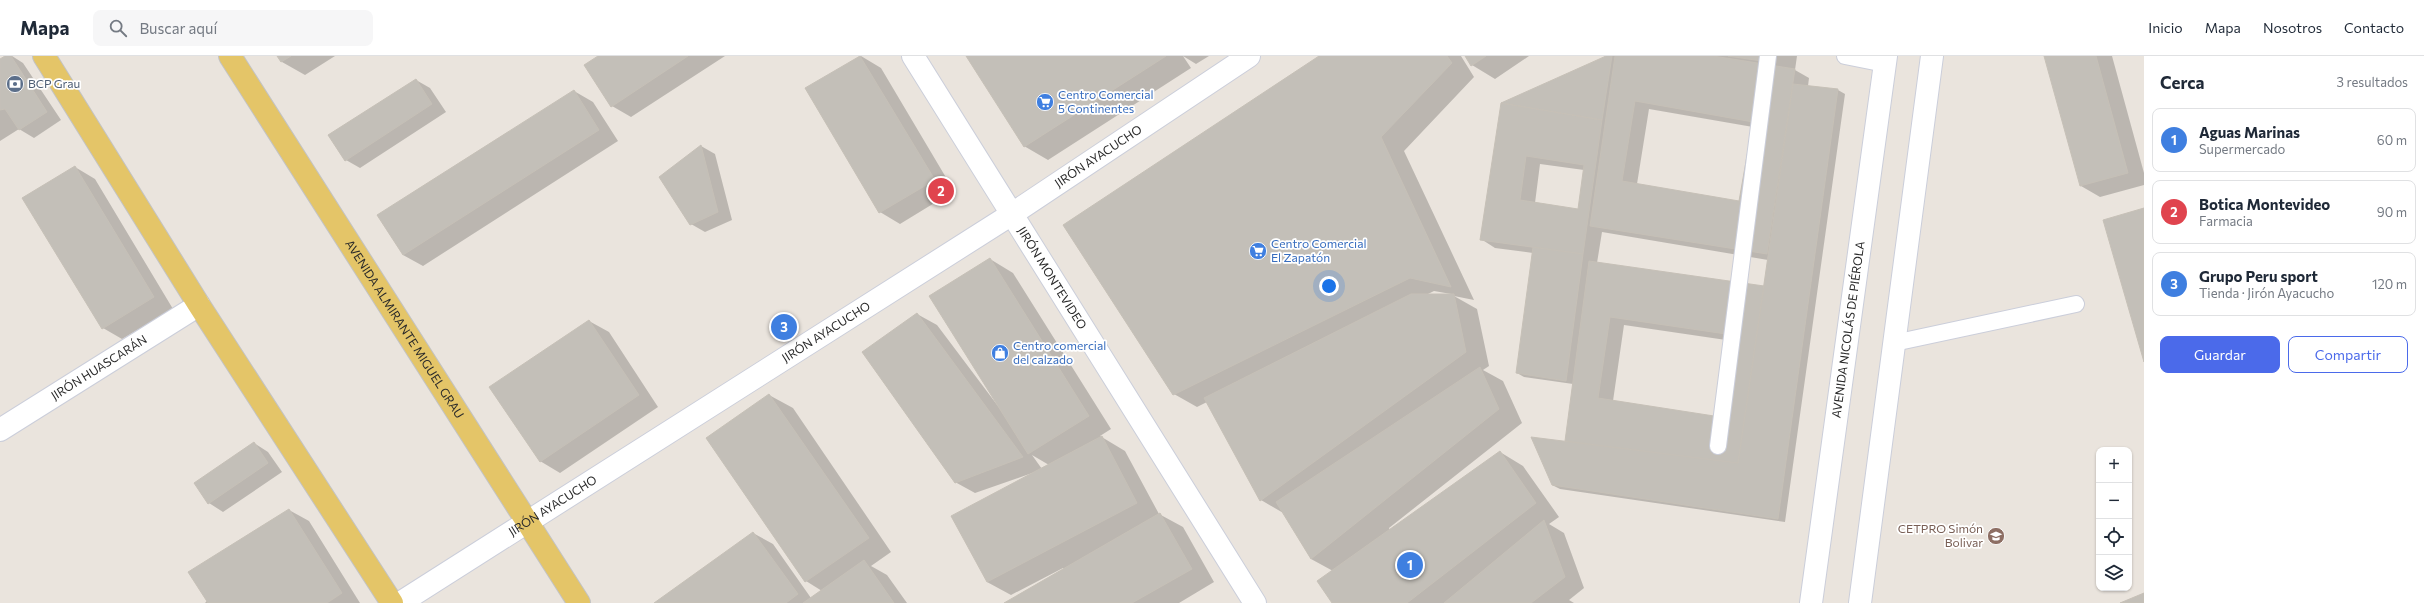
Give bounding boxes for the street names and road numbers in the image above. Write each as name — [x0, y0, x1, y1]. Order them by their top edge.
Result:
street label: JIRÓN AYACUCHO — [1052, 121, 1144, 190]
street label: JIRÓN MONTEVIDEO — [1015, 224, 1090, 332]
street label: AVENIDA ALMIRANTE MIGUEL GRAU — [343, 237, 467, 421]
street label: AVENIDA NICOLÁS DE PIÉROLA — [1828, 240, 1867, 419]
street label: JIRÓN AYACUCHO — [779, 298, 873, 365]
street label: JIRÓN HUASCARÁN — [48, 332, 149, 403]
street label: JIRÓN AYACUCHO — [505, 472, 599, 539]

